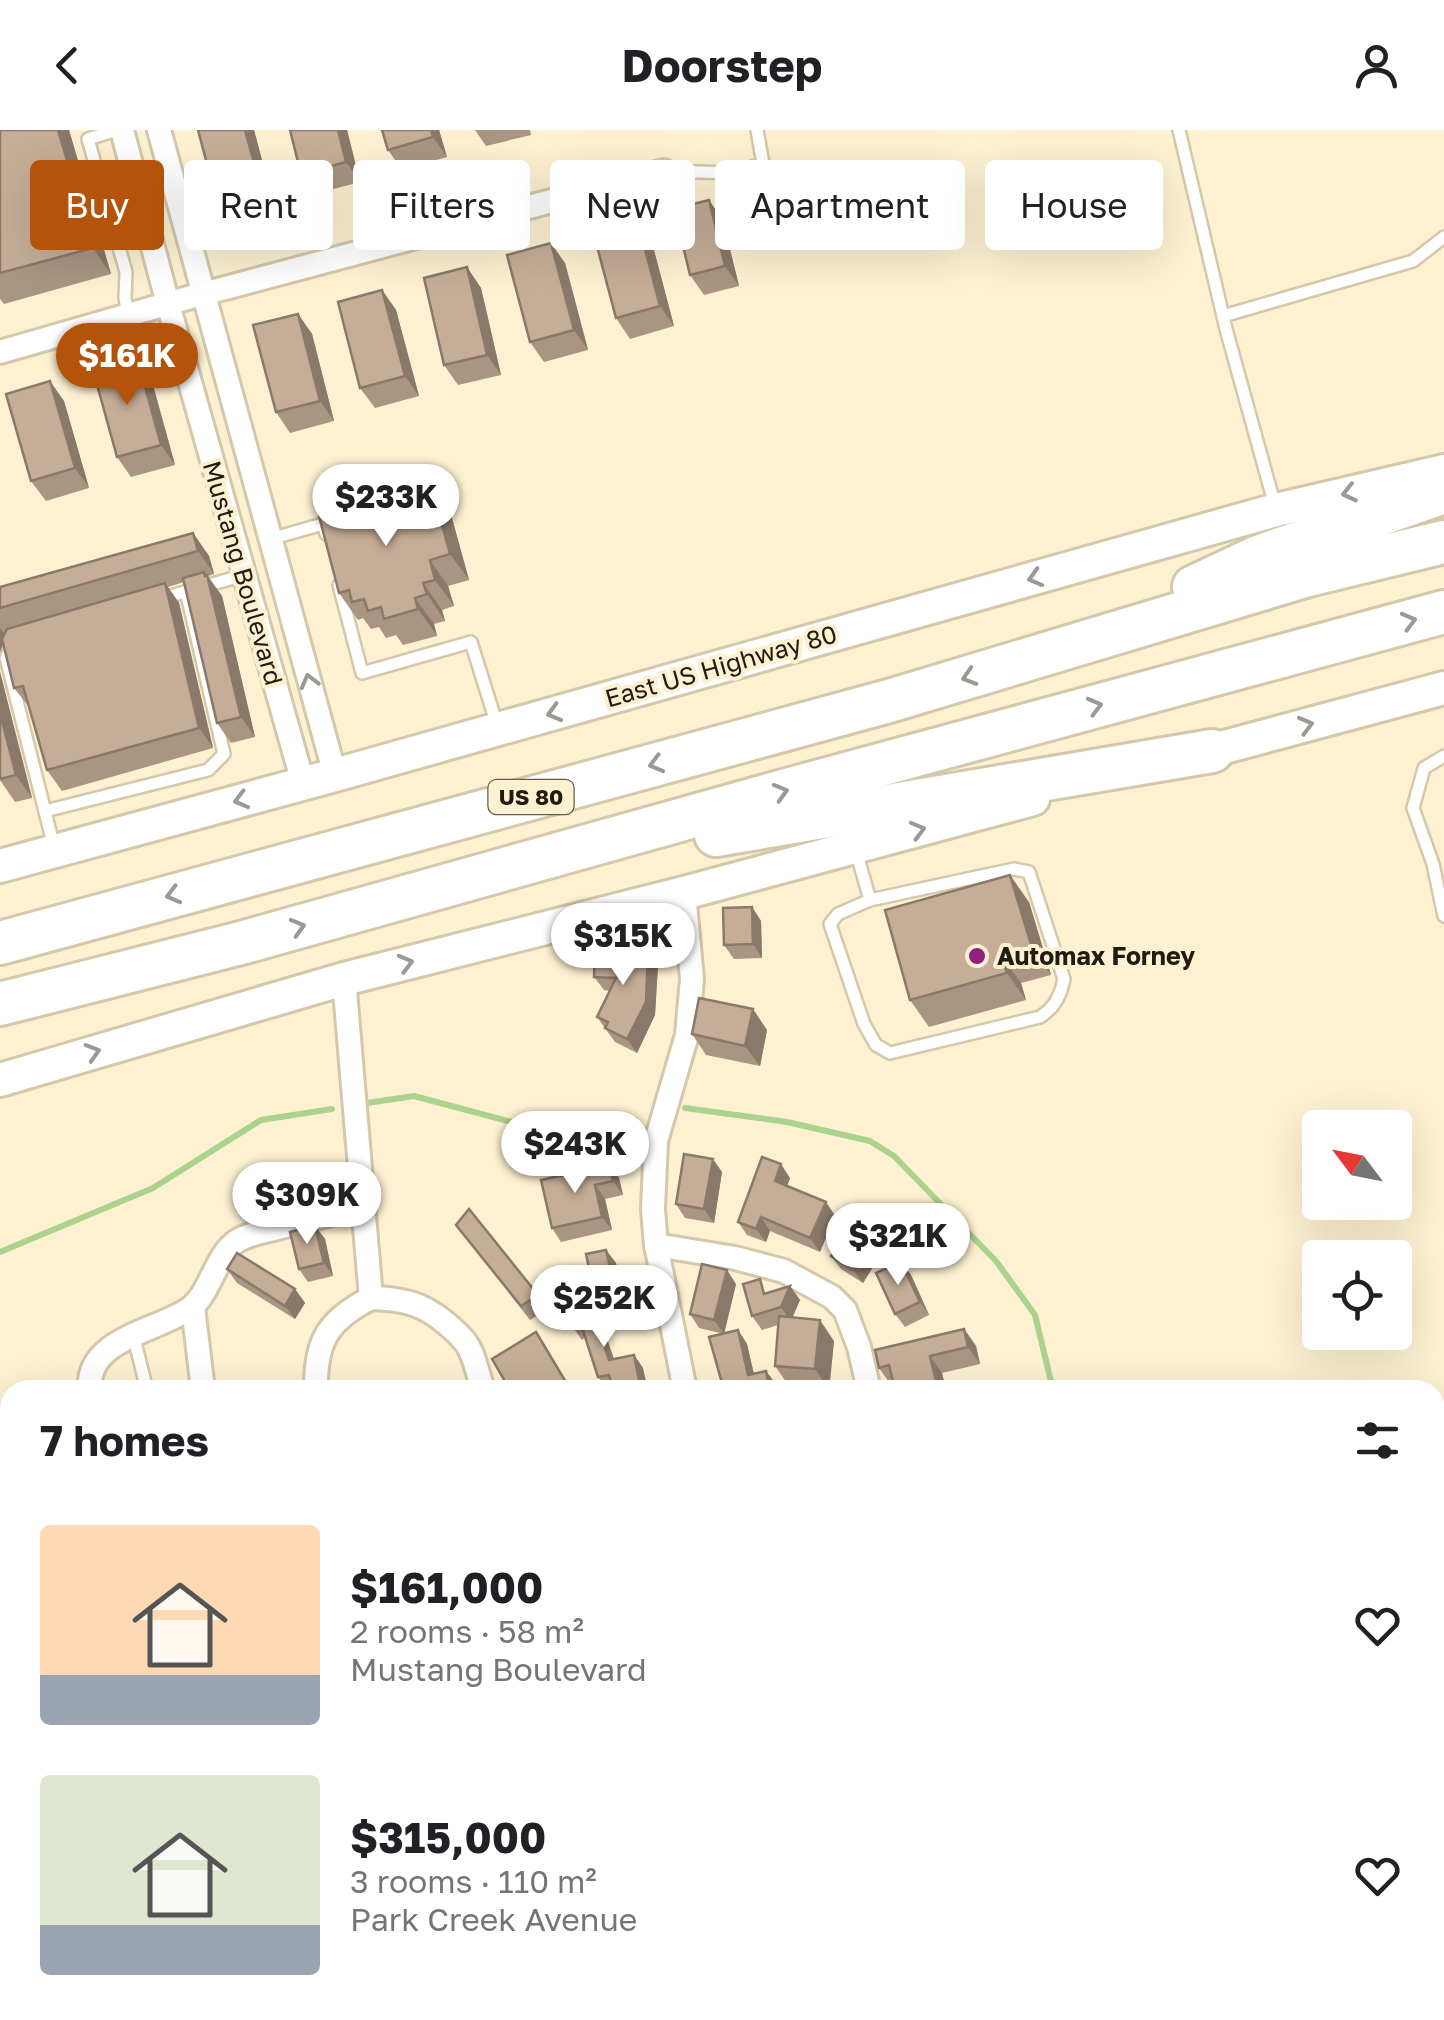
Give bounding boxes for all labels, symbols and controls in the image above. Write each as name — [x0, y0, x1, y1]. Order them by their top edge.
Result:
icon: back — [40, 38, 95, 93]
text: Doorstep — [622, 38, 822, 92]
icon: person — [1349, 38, 1404, 93]
chip: Buy — [30, 160, 164, 250]
chip: Rent — [184, 160, 333, 250]
chip: Filters — [353, 160, 530, 250]
chip: New — [550, 160, 695, 250]
chip: Apartment — [715, 160, 965, 250]
chip: House — [985, 160, 1163, 250]
pin: $161K — [57, 323, 197, 408]
text: $161K — [78, 336, 176, 374]
street label: Mustang Boulevard — [197, 457, 290, 689]
pin: $233K — [316, 464, 456, 549]
text: $233K — [334, 477, 438, 515]
one-way arrow — [1341, 481, 1358, 502]
one-way arrow — [1027, 566, 1044, 587]
one-way arrow — [1399, 612, 1417, 633]
street label: East US Highway 80 — [601, 618, 840, 713]
one-way arrow — [961, 665, 978, 686]
one-way arrow — [300, 673, 321, 690]
one-way arrow — [1086, 697, 1103, 718]
one-way arrow — [546, 702, 563, 723]
one-way arrow — [1297, 716, 1315, 737]
one-way arrow — [648, 752, 665, 773]
road number: US 80 — [488, 780, 574, 814]
one-way arrow — [772, 782, 789, 803]
one-way arrow — [233, 789, 250, 810]
one-way arrow — [909, 820, 926, 841]
one-way arrow — [165, 883, 182, 904]
pin: $315K — [553, 903, 693, 988]
text: $315K — [573, 916, 673, 954]
one-way arrow — [289, 918, 306, 939]
place label: Automax Forney — [997, 940, 1195, 971]
marker: Automax Forney — [966, 945, 988, 967]
one-way arrow — [397, 954, 414, 975]
one-way arrow — [84, 1043, 101, 1064]
north arrow — [1302, 1110, 1412, 1220]
map controls — [1302, 1110, 1412, 1350]
pin: $243K — [505, 1111, 645, 1196]
text: $243K — [523, 1124, 627, 1162]
pin: $309K — [237, 1162, 377, 1247]
text: $309K — [254, 1175, 360, 1213]
pin: $321K — [828, 1203, 968, 1288]
text: $321K — [848, 1216, 948, 1254]
button: locate — [1302, 1240, 1412, 1350]
pin: $252K — [534, 1265, 674, 1350]
text: $252K — [552, 1278, 656, 1316]
icon: filters — [1350, 1413, 1405, 1468]
text: 7 homes — [40, 1415, 209, 1465]
text: $161,000 — [350, 1562, 543, 1612]
icon: home — [120, 1565, 240, 1685]
icon: heart — [1350, 1598, 1405, 1653]
text: 2 rooms · 58 m² — [350, 1612, 584, 1650]
text: Mustang Boulevard — [350, 1650, 647, 1688]
text: $315,000 — [350, 1812, 546, 1862]
icon: home — [120, 1815, 240, 1935]
icon: heart — [1350, 1848, 1405, 1903]
text: 3 rooms · 110 m² — [350, 1862, 597, 1900]
text: Park Creek Avenue — [350, 1900, 637, 1938]

